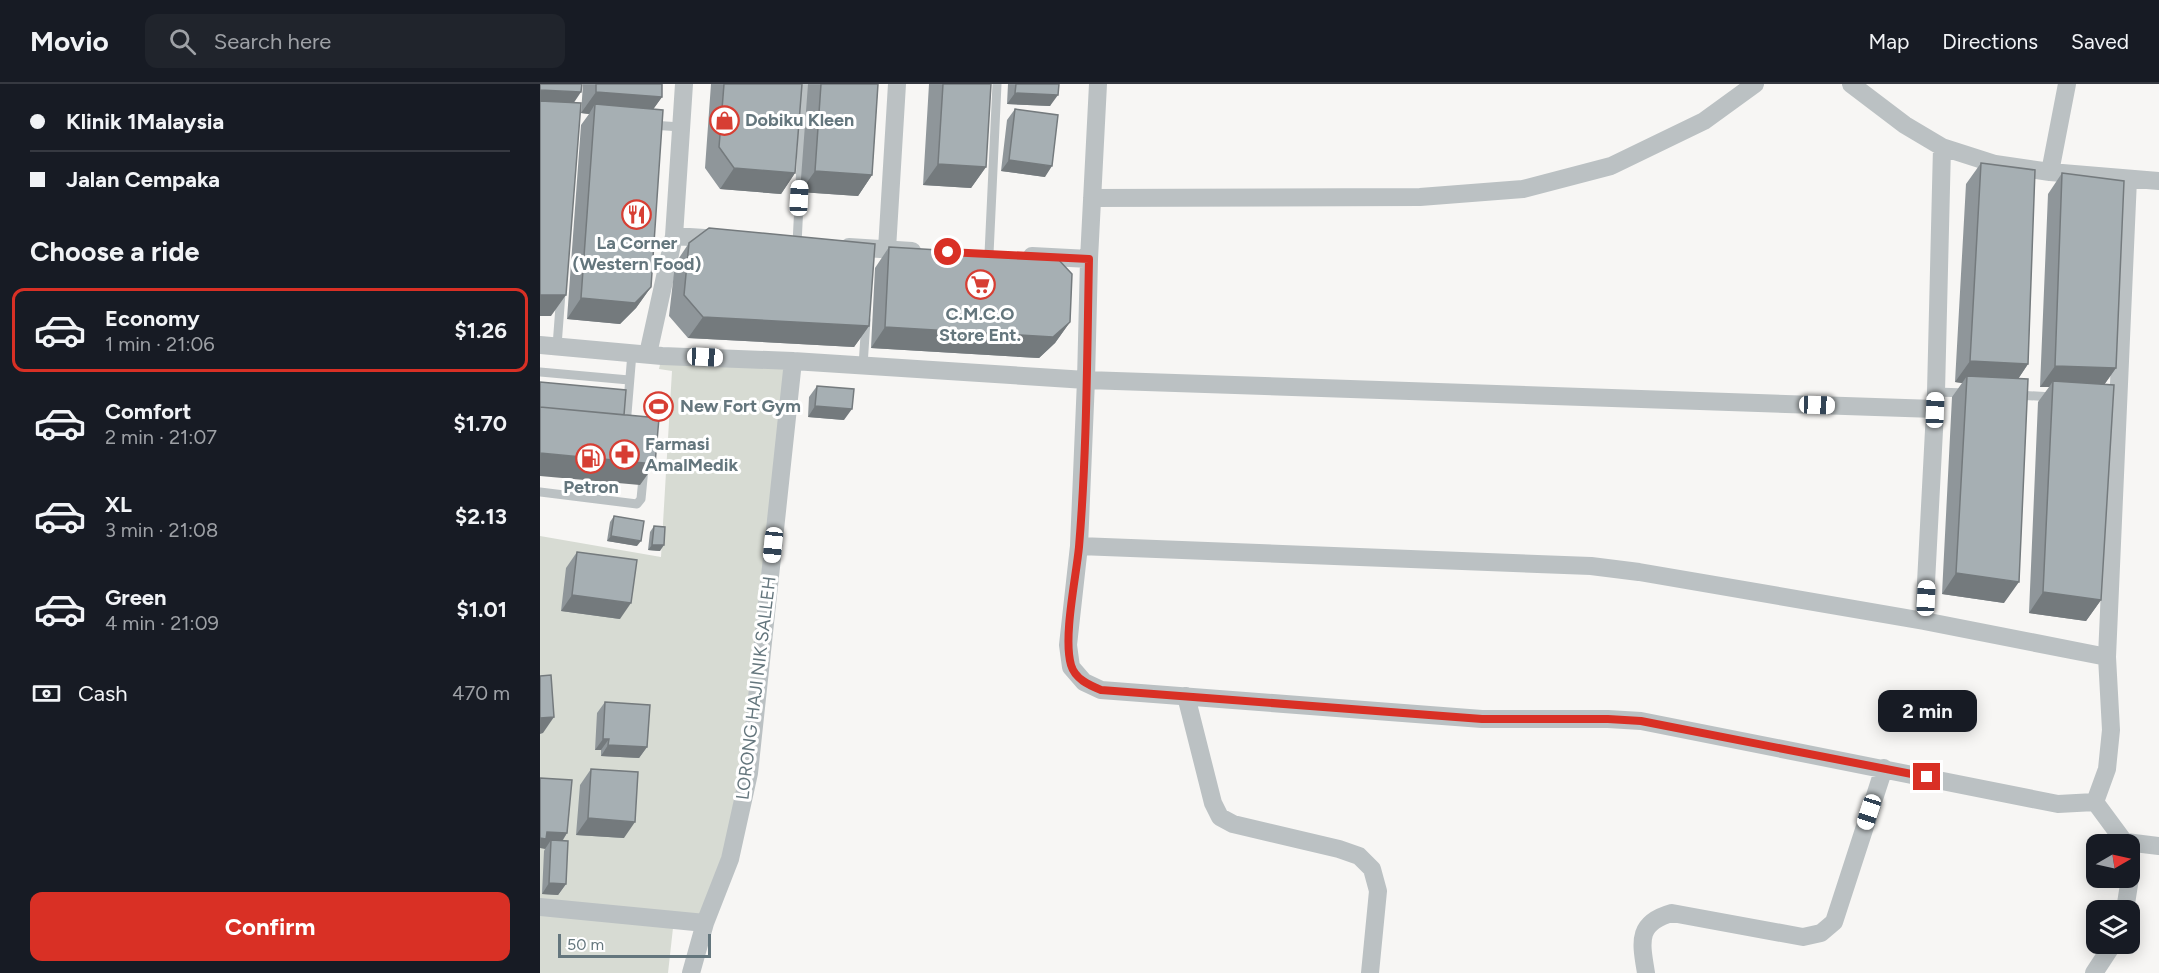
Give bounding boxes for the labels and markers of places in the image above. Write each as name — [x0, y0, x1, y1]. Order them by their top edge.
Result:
shop icon: Dobiku Kleen — [708, 104, 740, 136]
place label: Dobiku Kleen — [745, 109, 854, 131]
restaurant icon: La Corner (Western Food) — [621, 198, 653, 230]
place label: La Corner (Western Food) — [573, 232, 702, 275]
supermarket icon: C.M.C.O Store Ent. — [964, 269, 996, 301]
place label: C.M.C.O Store Ent. — [939, 303, 1021, 346]
sports icon: New Fort Gym — [643, 390, 675, 422]
place label: New Fort Gym — [680, 395, 801, 417]
place label: Farmasi AmalMedik — [645, 433, 738, 476]
pharmacy icon: Farmasi AmalMedik — [608, 438, 640, 470]
fuel station icon: Petron — [575, 442, 607, 474]
place label: Petron — [563, 476, 619, 498]

